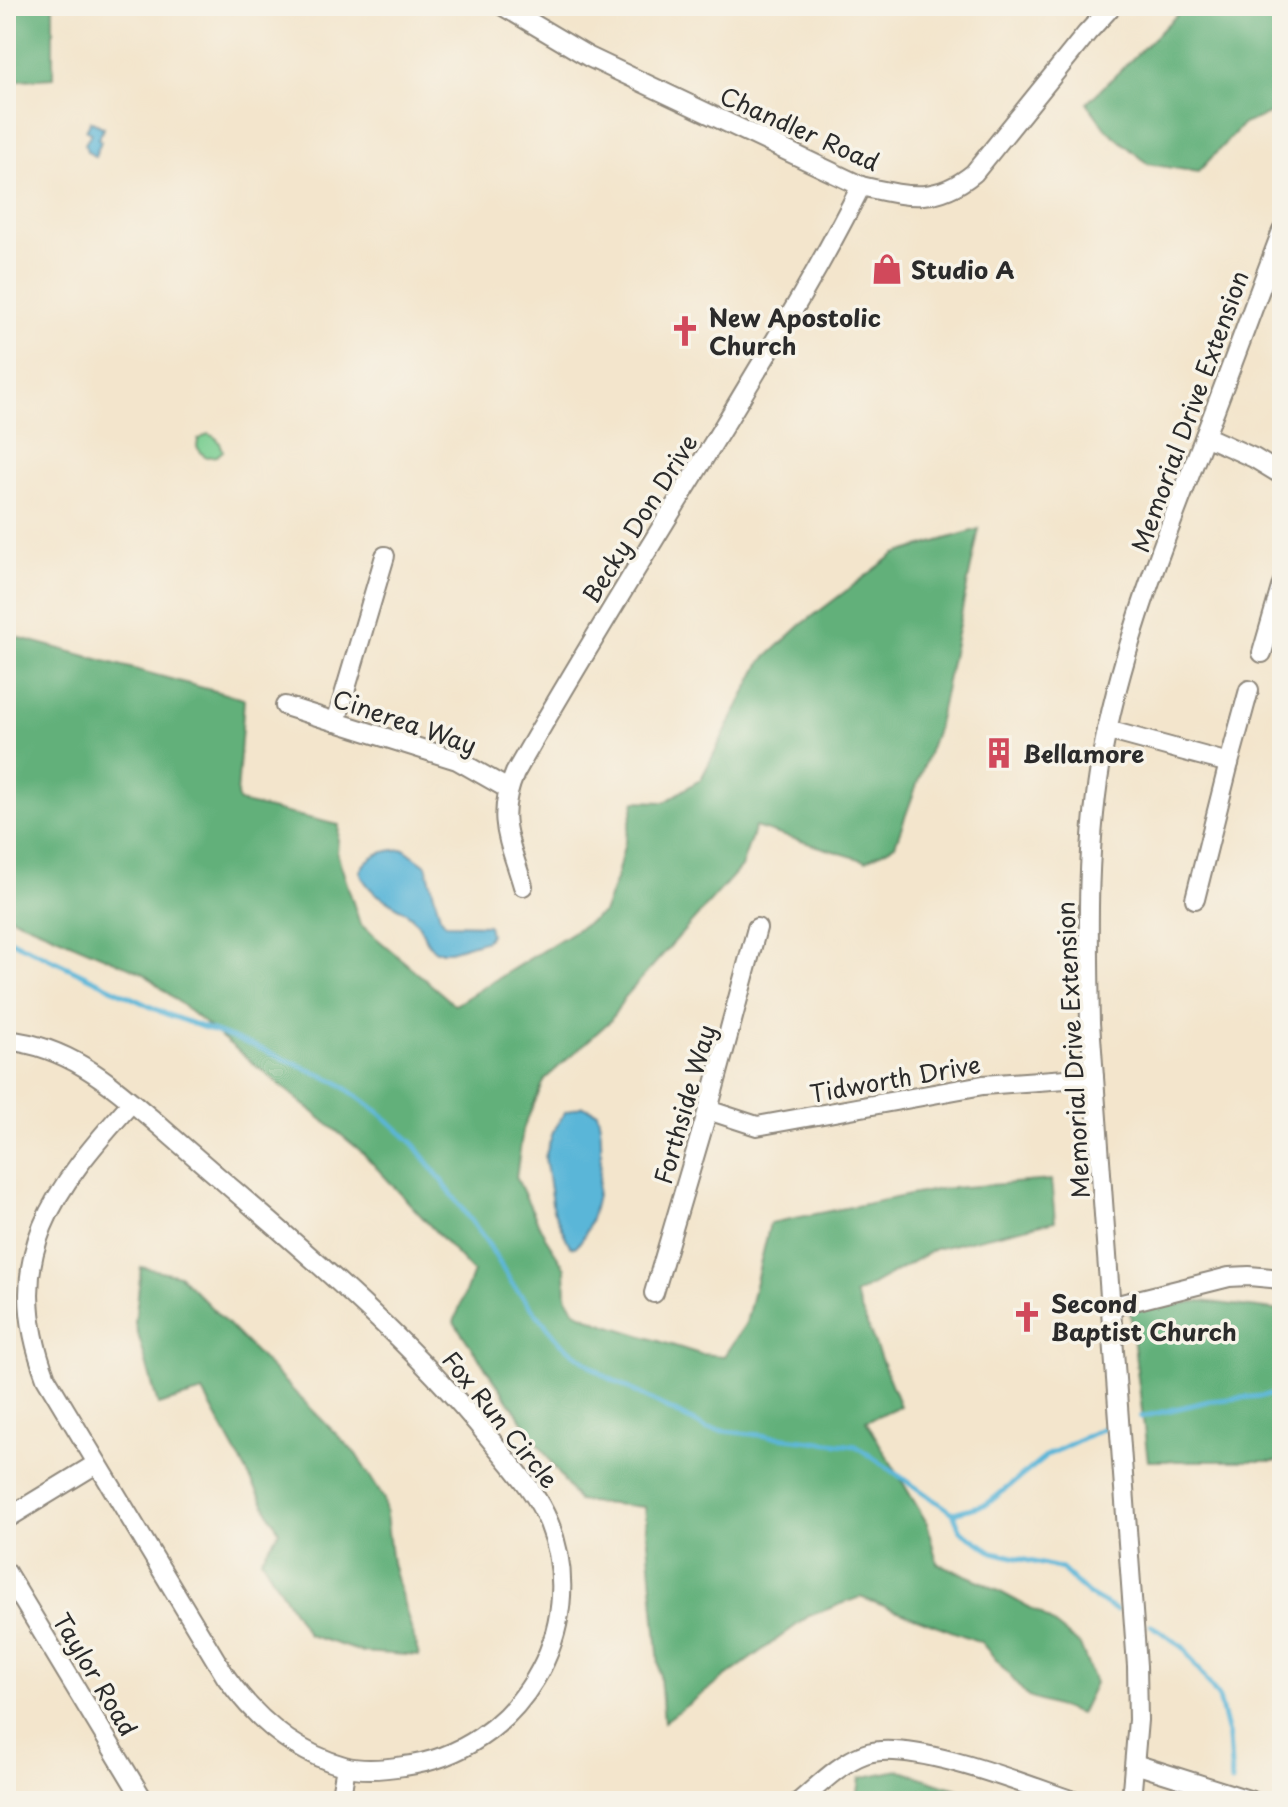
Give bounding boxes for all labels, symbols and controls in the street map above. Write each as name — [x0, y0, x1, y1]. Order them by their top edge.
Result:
street label: Chandler Road — [714, 77, 886, 179]
place label: Studio A — [911, 251, 1015, 287]
shop icon: Studio A — [870, 252, 904, 286]
street label: Memorial Drive Extension — [1121, 265, 1257, 557]
place label: New Apostolic Church — [709, 299, 881, 363]
church icon: New Apostolic Church — [668, 314, 702, 348]
street label: Becky Don Drive — [573, 427, 705, 609]
street label: Cinerea Way — [328, 680, 482, 762]
place label: Bellamore — [1023, 735, 1144, 771]
building icon: Bellamore — [982, 736, 1016, 770]
street label: Memorial Drive Extension — [1046, 900, 1098, 1200]
street label: Forthside Way — [644, 1020, 724, 1188]
street label: Tidworth Drive — [807, 1045, 983, 1111]
place label: Second Baptist Church — [1051, 1285, 1237, 1349]
church icon: Second Baptist Church — [1010, 1300, 1044, 1334]
street label: Fox Run Circle — [434, 1343, 568, 1495]
street label: Taylor Road — [45, 1605, 147, 1743]

